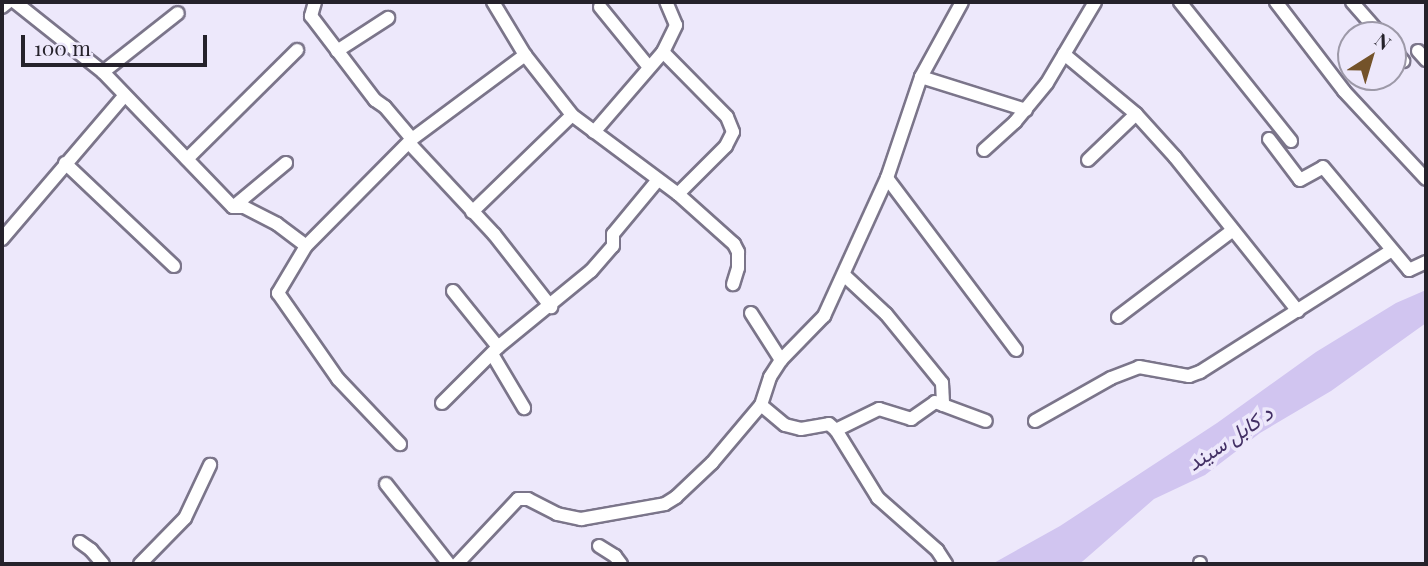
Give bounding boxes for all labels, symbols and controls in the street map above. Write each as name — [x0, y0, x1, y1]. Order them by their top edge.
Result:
scale bar — [24, 21, 210, 65]
north arrow — [1337, 21, 1407, 91]
text: N — [1370, 26, 1397, 55]
text: 100 m — [34, 33, 91, 61]
water label: د کابل سيند — [1181, 399, 1277, 475]

